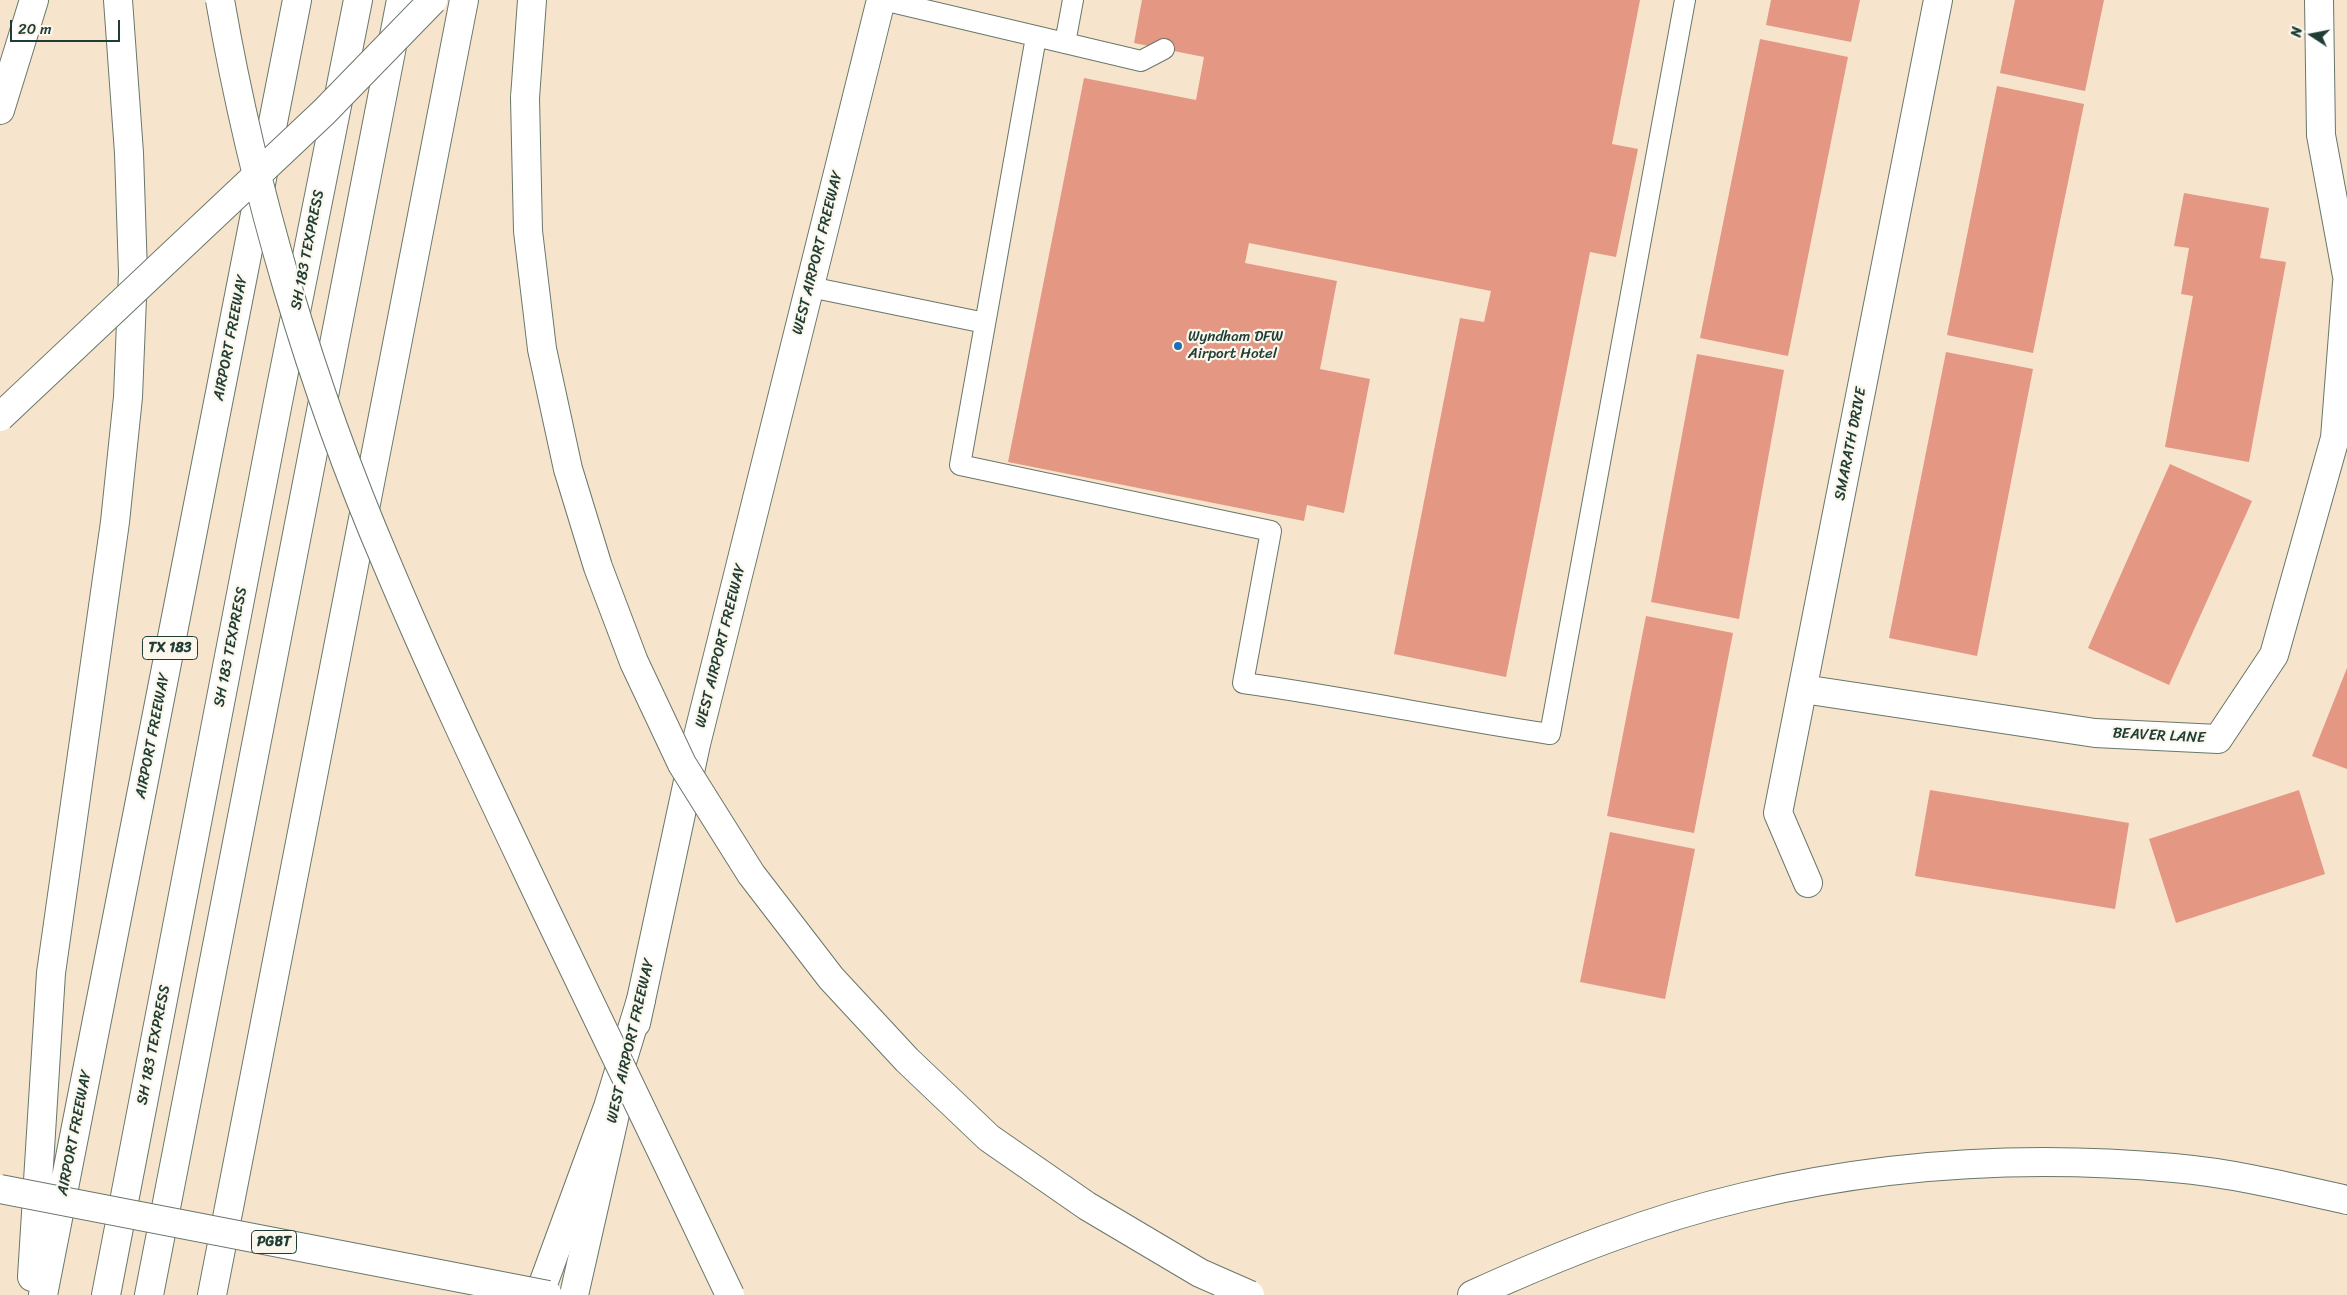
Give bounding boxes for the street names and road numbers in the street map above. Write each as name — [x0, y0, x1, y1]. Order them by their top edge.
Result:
street label: WEST AIRPORT FREEWAY — [789, 169, 847, 337]
street label: SH 183 TEXPRESS — [288, 189, 328, 311]
street label: AIRPORT FREEWAY — [210, 274, 252, 402]
street label: SMARATH DRIVE — [1831, 386, 1871, 502]
street label: WEST AIRPORT FREEWAY — [692, 562, 750, 730]
street label: SH 183 TEXPRESS — [211, 586, 251, 708]
road number: TX 183 — [142, 636, 198, 660]
street label: AIRPORT FREEWAY — [132, 672, 174, 800]
street label: BEAVER LANE — [2112, 725, 2206, 747]
street label: WEST AIRPORT FREEWAY — [603, 957, 659, 1125]
street label: SH 183 TEXPRESS — [134, 984, 174, 1106]
street label: AIRPORT FREEWAY — [54, 1069, 96, 1197]
road number: PGBT — [252, 1230, 296, 1254]

